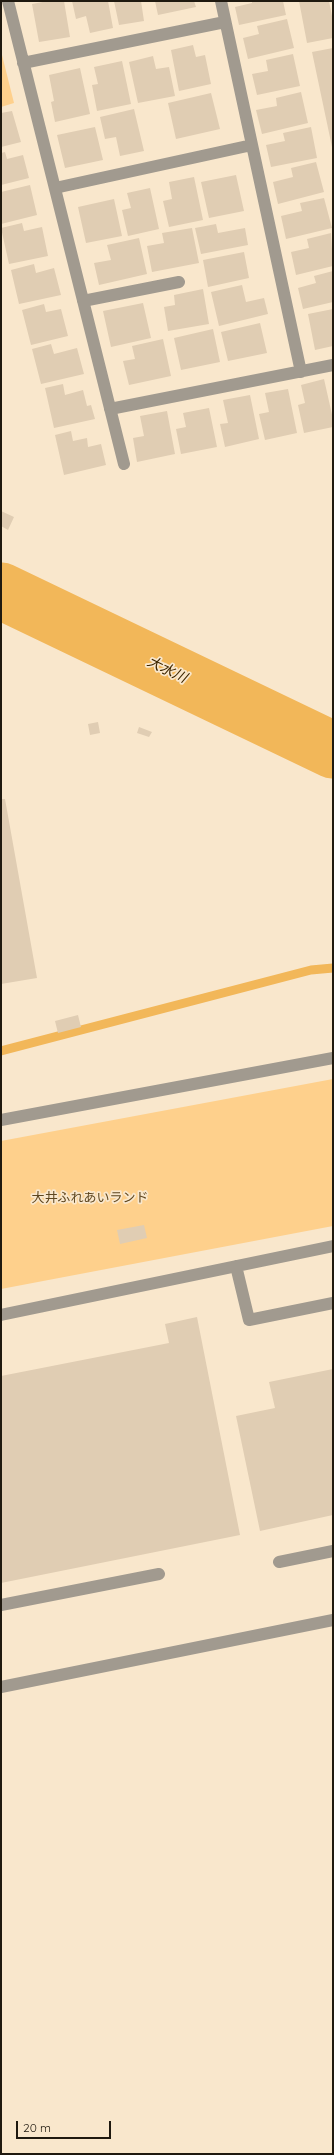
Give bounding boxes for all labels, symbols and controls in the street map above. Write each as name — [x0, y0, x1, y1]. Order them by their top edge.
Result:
water label: 大水川 — [144, 653, 190, 687]
park label: 大井ふれあいランド — [32, 1190, 148, 1206]
scale bar — [18, 2113, 113, 2139]
text: 20 m — [23, 2120, 51, 2135]

